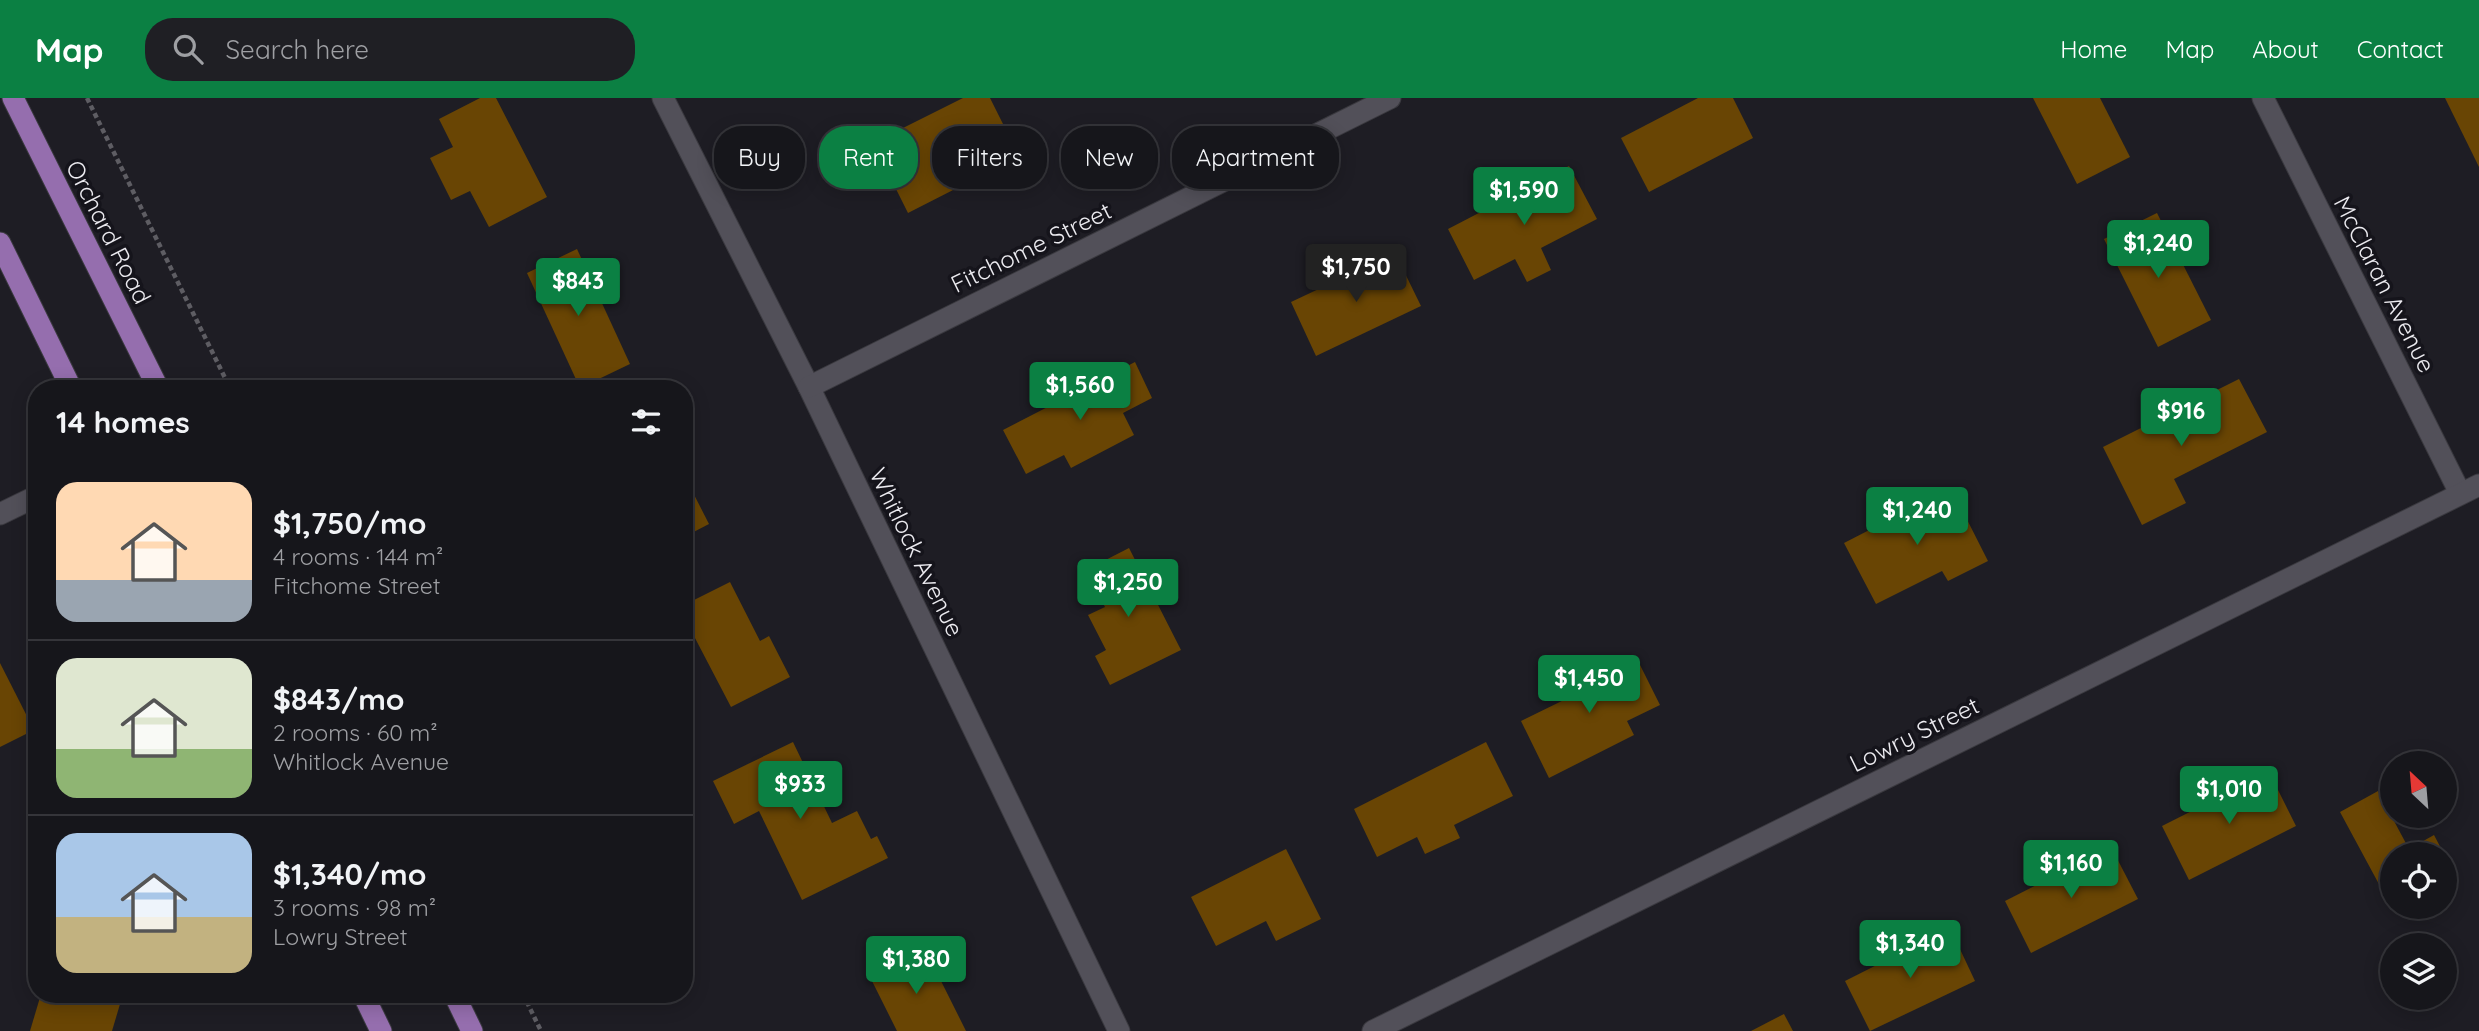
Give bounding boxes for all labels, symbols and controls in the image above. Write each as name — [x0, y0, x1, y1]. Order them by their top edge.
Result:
search box — [145, 18, 635, 81]
text: Map — [35, 29, 103, 70]
icon: search — [169, 30, 207, 68]
text: Search here — [225, 33, 369, 66]
text: Home — [2060, 34, 2127, 64]
text: Map — [2165, 34, 2214, 64]
text: About — [2252, 34, 2319, 64]
text: Contact — [2357, 34, 2444, 64]
chip: Buy — [714, 126, 805, 189]
chip: Rent — [819, 126, 918, 189]
chip: Filters — [932, 126, 1047, 189]
chip: New — [1061, 126, 1158, 189]
chip: Apartment — [1172, 126, 1339, 189]
street label: Orchard Road — [60, 155, 158, 309]
pin: $1,590 — [1467, 167, 1581, 227]
text: $1,590 — [1489, 175, 1559, 204]
street label: McClaran Avenue — [2328, 191, 2442, 377]
street label: Fitchome Street — [946, 195, 1116, 299]
pin: $1,240 — [2101, 220, 2215, 280]
text: $1,240 — [2123, 228, 2193, 257]
pin: $1,750 — [1299, 244, 1413, 304]
text: $1,750 — [1322, 252, 1391, 281]
pin: $843 — [537, 258, 619, 318]
text: $843 — [552, 266, 604, 295]
pin: $1,560 — [1023, 362, 1137, 422]
text: $1,560 — [1045, 370, 1115, 399]
pin: $916 — [2140, 388, 2222, 448]
text: $916 — [2157, 396, 2205, 425]
text: 14 homes — [56, 403, 190, 441]
icon: filters — [627, 403, 665, 441]
street label: Whitlock Avenue — [863, 463, 971, 641]
pin: $1,240 — [1860, 488, 1974, 547]
text: $1,240 — [1882, 495, 1952, 524]
text: $1,750/mo — [273, 504, 426, 542]
icon: home — [112, 510, 196, 594]
text: 4 rooms · 144 m² — [273, 542, 443, 571]
pin: $1,250 — [1071, 560, 1185, 619]
text: $1,250 — [1093, 567, 1163, 596]
text: Fitchome Street — [273, 571, 441, 600]
pin: $1,450 — [1532, 656, 1646, 715]
text: $1,450 — [1554, 663, 1624, 692]
text: $843/mo — [273, 680, 405, 718]
icon: home — [112, 686, 196, 770]
street label: Lowry Street — [1844, 690, 1984, 778]
text: 2 rooms · 60 m² — [273, 718, 438, 747]
text: Whitlock Avenue — [273, 747, 449, 776]
north arrow — [2380, 751, 2457, 828]
map controls — [2380, 751, 2457, 1010]
pin: $933 — [759, 762, 841, 821]
pin: $1,010 — [2172, 766, 2286, 826]
text: $933 — [774, 769, 826, 798]
text: $1,010 — [2196, 774, 2262, 803]
pin: $1,160 — [2014, 840, 2128, 900]
button: locate — [2380, 842, 2457, 919]
text: $1,160 — [2039, 848, 2103, 877]
text: $1,340/mo — [273, 855, 426, 893]
icon: home — [112, 861, 196, 945]
text: 3 rooms · 98 m² — [273, 893, 436, 922]
pin: $1,340 — [1853, 920, 1967, 980]
text: Lowry Street — [273, 922, 407, 951]
text: $1,340 — [1876, 928, 1945, 957]
button: layers — [2380, 933, 2457, 1010]
pin: $1,380 — [859, 936, 973, 996]
text: $1,380 — [882, 944, 950, 973]

